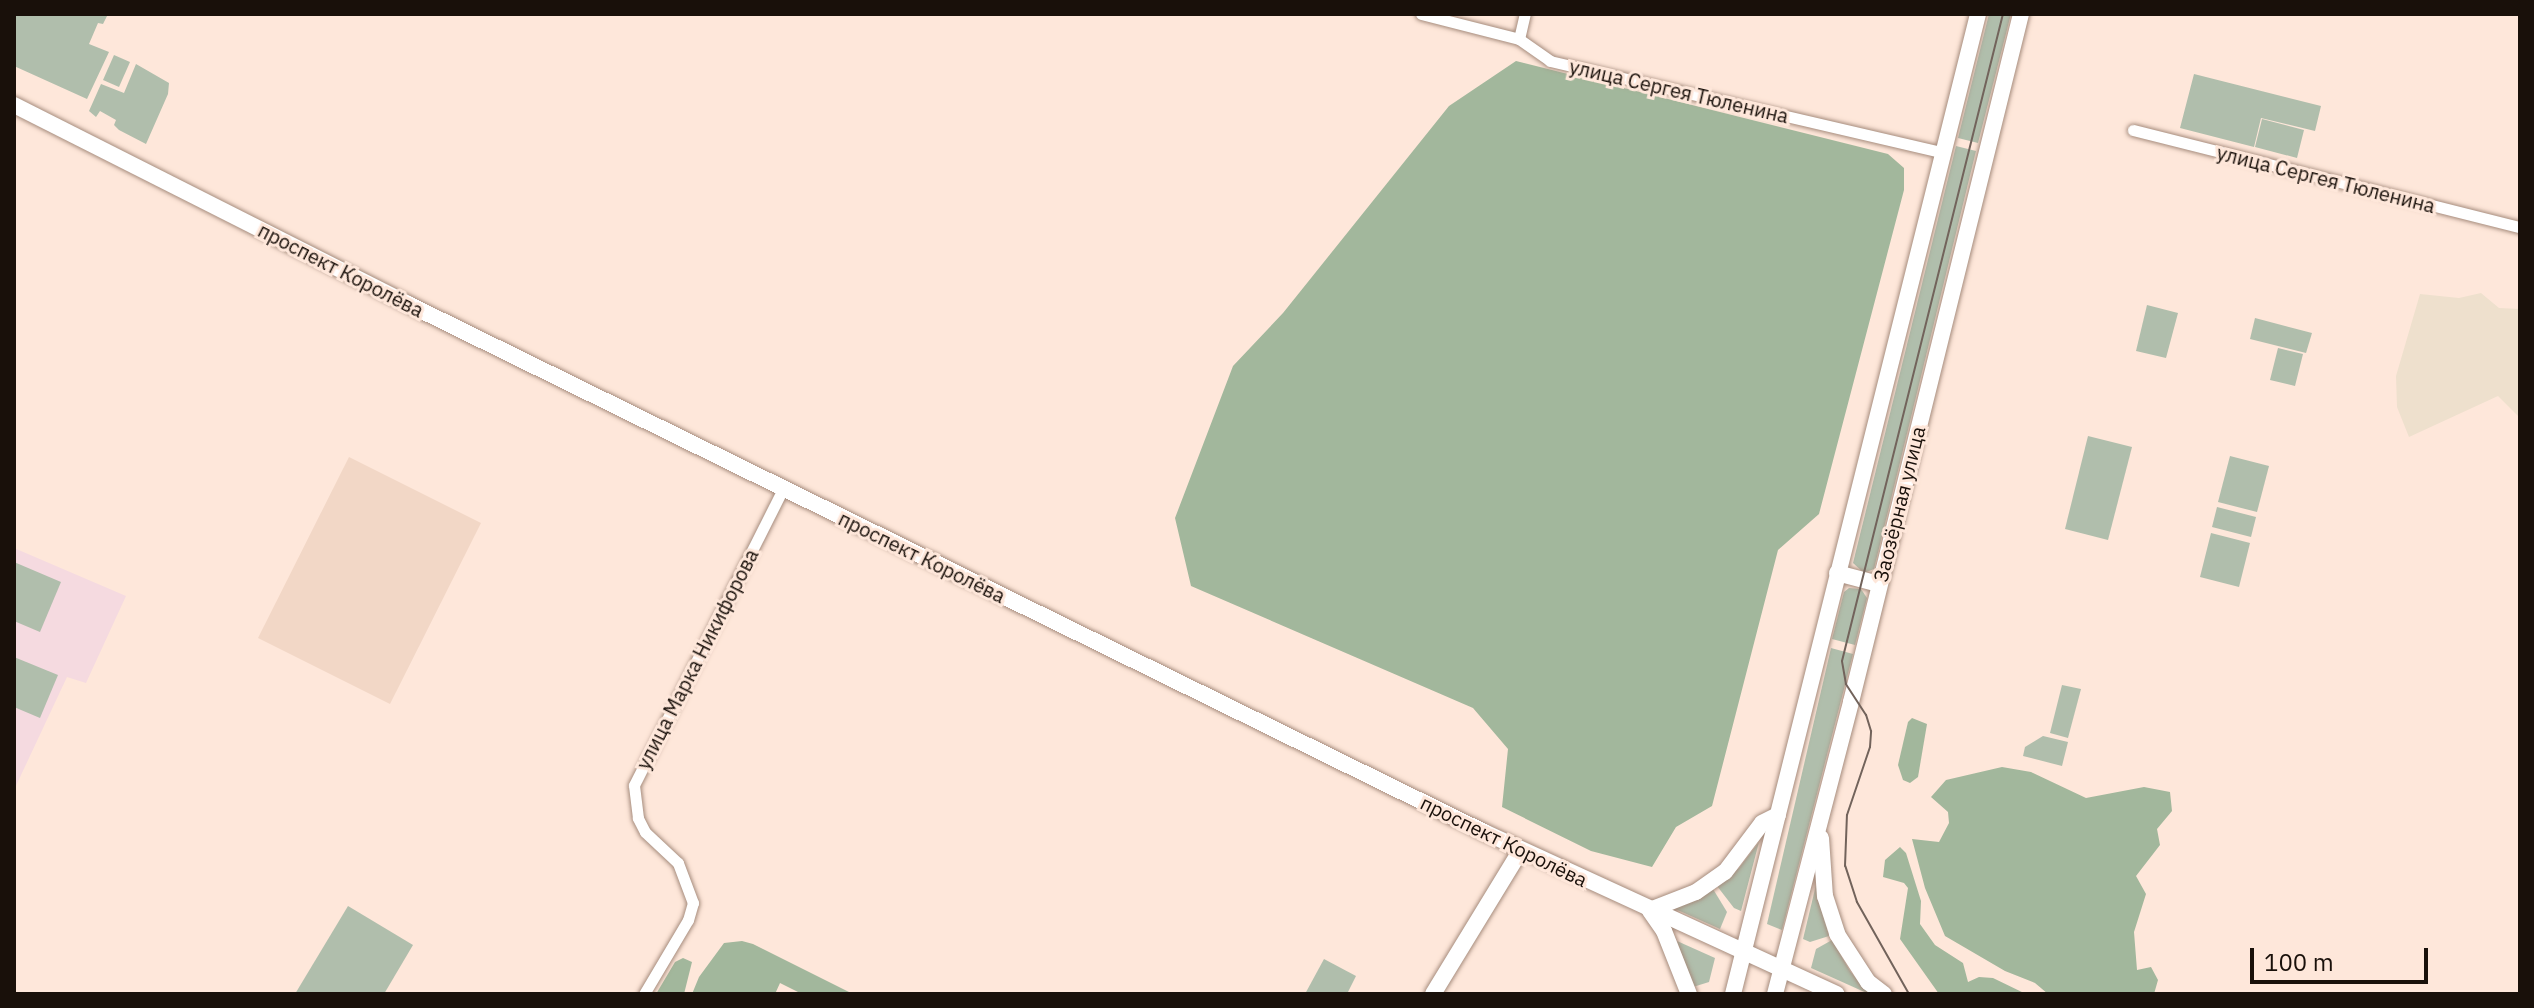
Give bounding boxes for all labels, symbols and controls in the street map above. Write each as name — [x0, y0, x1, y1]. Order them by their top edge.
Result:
street label: улица Сергея Тюленина — [1567, 54, 1791, 128]
street label: улица Сергея Тюленина — [2214, 140, 2438, 218]
street label: проспект Королёва — [254, 218, 428, 322]
street label: Заозёрная улица — [1868, 424, 1930, 584]
street label: проспект Королёва — [835, 506, 1009, 608]
street label: улица Марка Никифорова — [631, 545, 763, 773]
street label: проспект Королёва — [1417, 790, 1591, 892]
scale bar — [2254, 932, 2432, 982]
text: 100 m — [2264, 946, 2334, 978]

